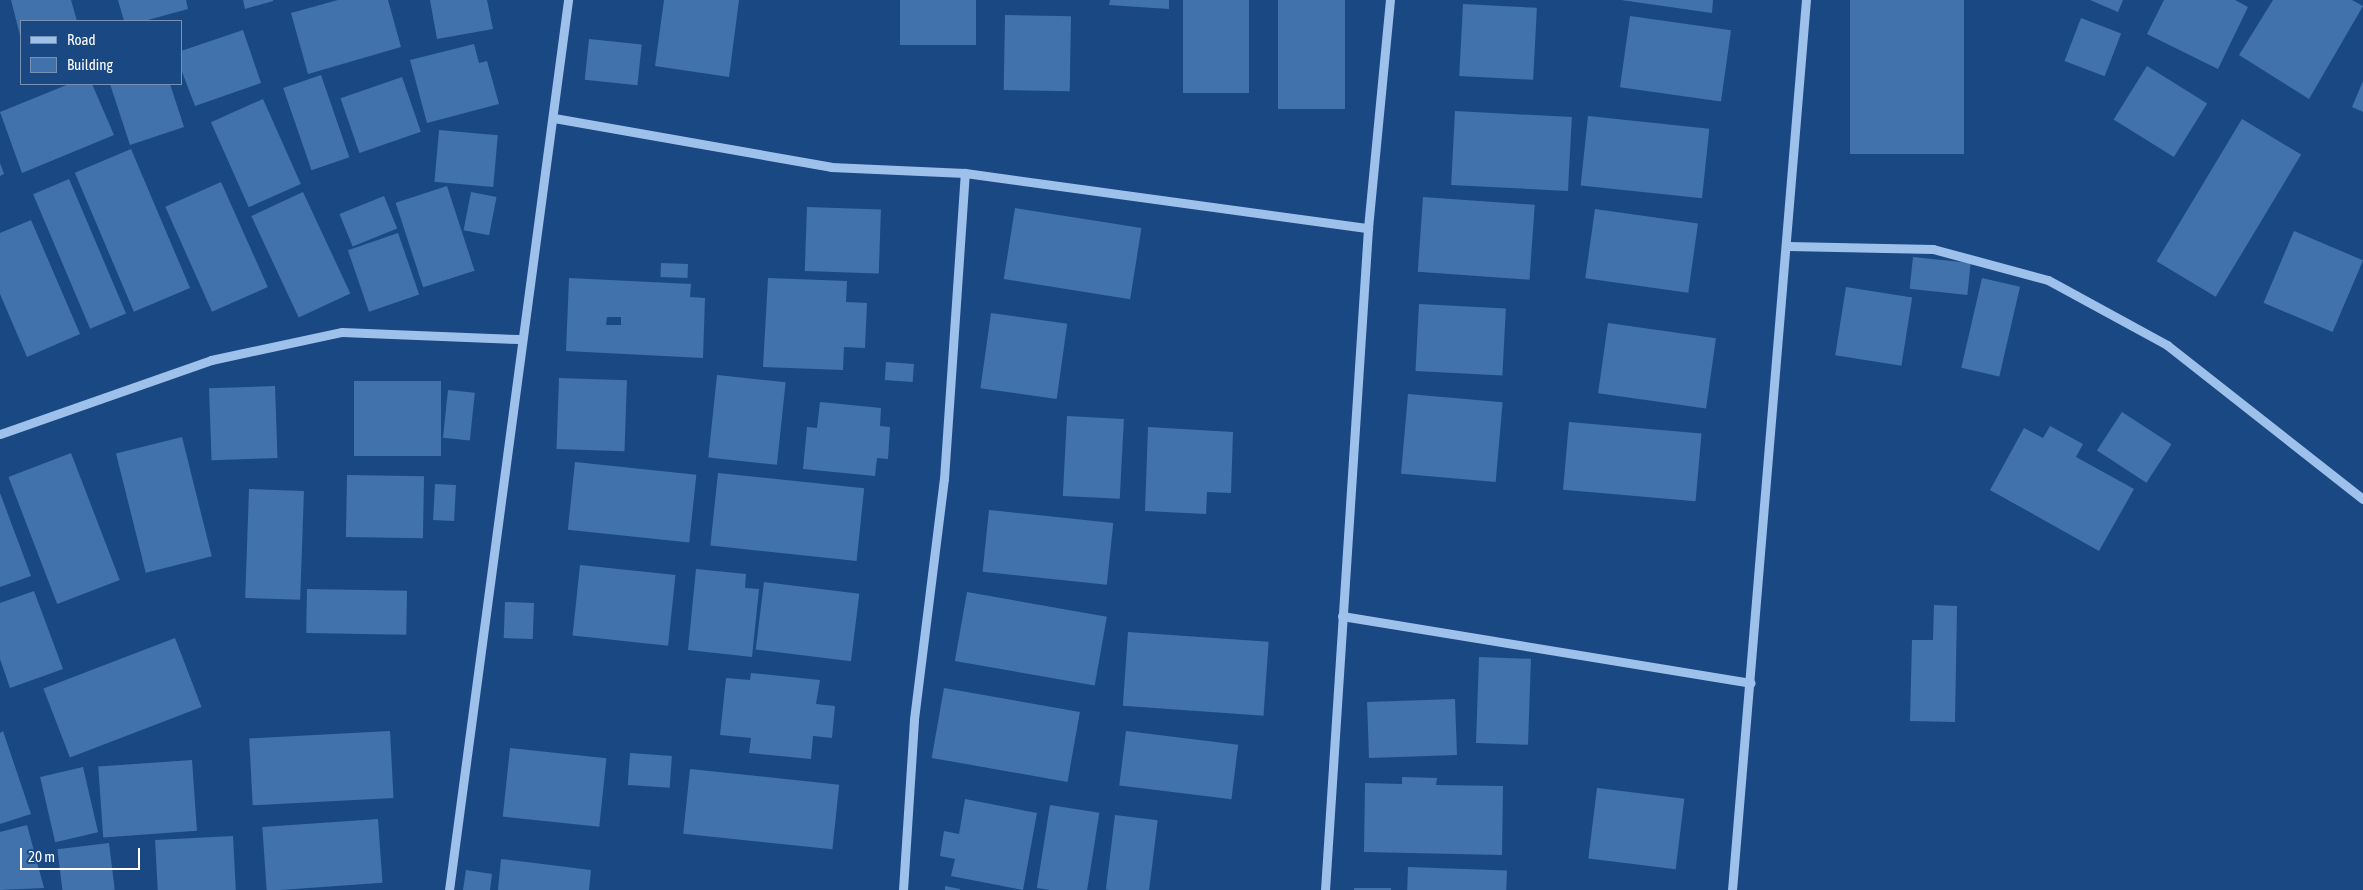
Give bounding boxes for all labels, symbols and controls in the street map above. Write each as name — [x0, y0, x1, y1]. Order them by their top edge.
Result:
legend — [20, 20, 182, 85]
text: Road — [67, 31, 96, 48]
text: Building — [67, 56, 113, 73]
scale bar — [22, 838, 142, 870]
text: 20 m — [28, 848, 55, 865]

